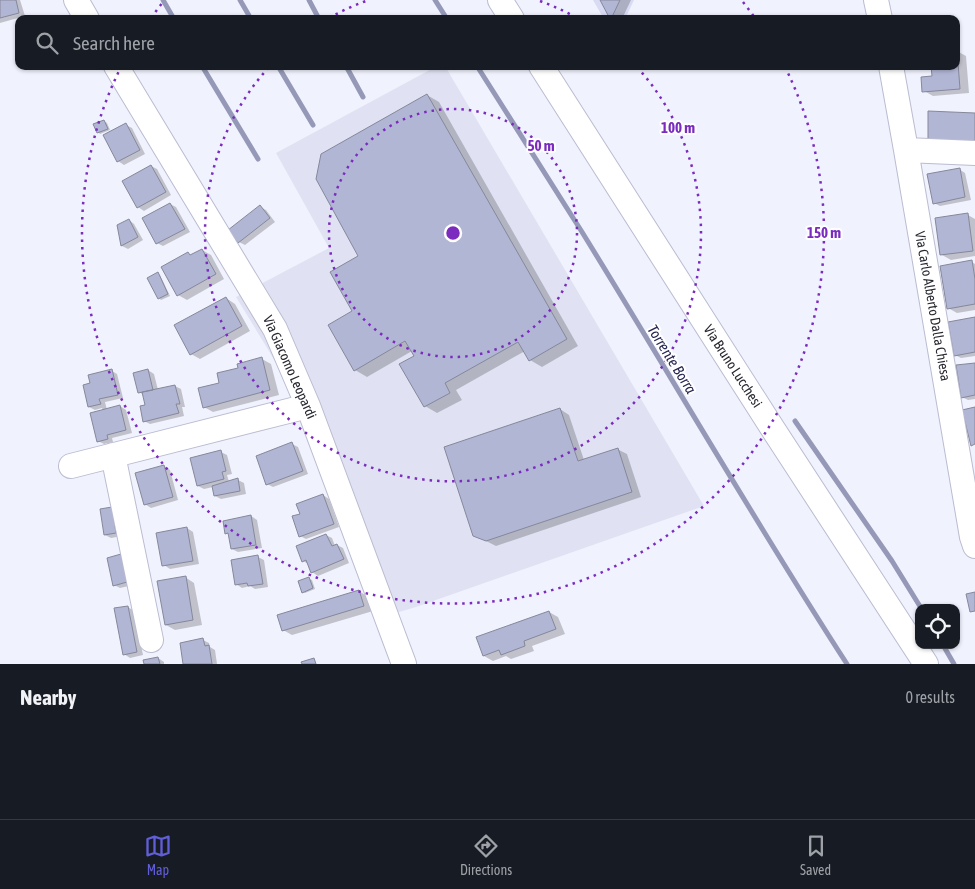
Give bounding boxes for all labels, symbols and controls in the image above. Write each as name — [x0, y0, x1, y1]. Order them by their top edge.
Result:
search box — [15, 15, 960, 70]
icon: search — [33, 29, 61, 57]
text: Search here — [73, 32, 155, 54]
text: 100 m — [661, 119, 695, 136]
text: 50 m — [528, 137, 555, 154]
centre of rings — [444, 224, 462, 242]
text: 150 m — [807, 224, 841, 241]
street label: Via Carlo Alberto Dalla Chiesa — [912, 230, 954, 382]
street label: Via Giacomo Leopardi — [260, 313, 320, 421]
water label: Torrente Borra — [644, 322, 700, 397]
street label: Via Bruno Lucchesi — [700, 322, 766, 410]
map controls — [915, 604, 960, 649]
button: locate — [915, 604, 960, 649]
text: Nearby — [20, 685, 76, 709]
text: 0 results — [905, 688, 955, 706]
tab: Map — [144, 832, 172, 878]
tab: Directions — [460, 832, 512, 878]
tab: Saved — [800, 832, 831, 878]

